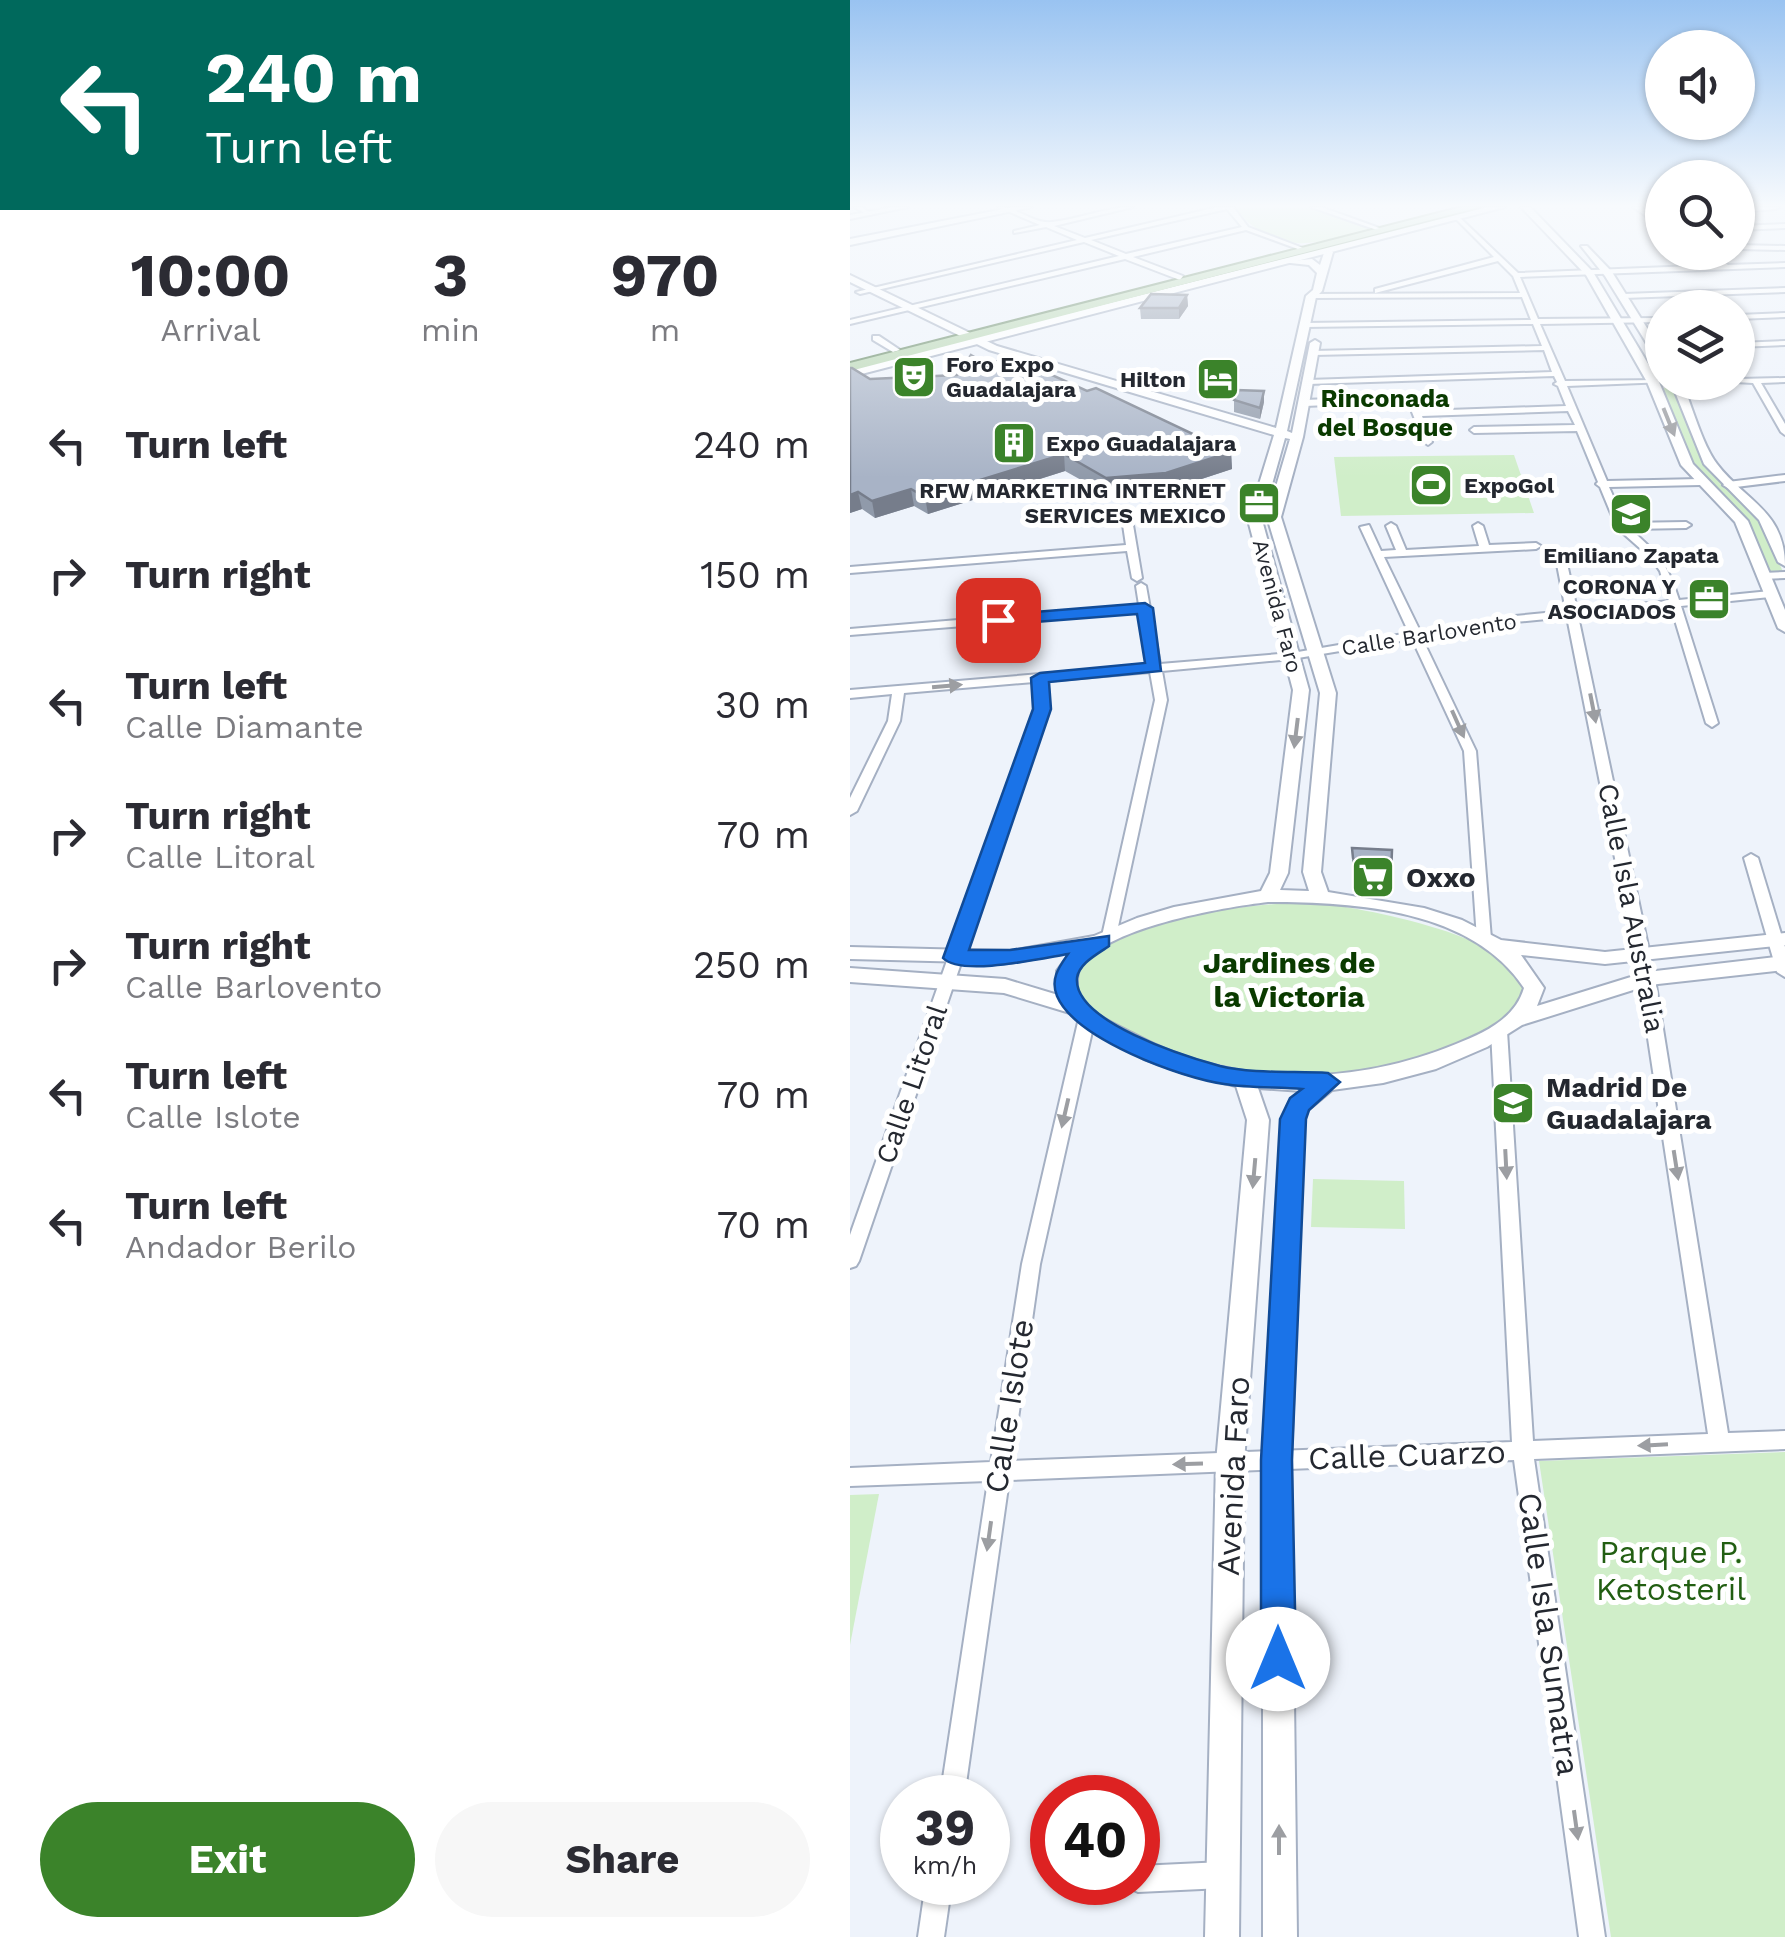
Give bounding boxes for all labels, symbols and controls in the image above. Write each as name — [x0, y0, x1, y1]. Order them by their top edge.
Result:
map controls — [1645, 30, 1755, 400]
button: sound — [1645, 30, 1755, 140]
text: 240 m — [205, 37, 422, 119]
icon: left — [40, 40, 170, 170]
text: Turn left — [205, 121, 392, 174]
button: search — [1645, 160, 1755, 270]
text: 10:00 — [131, 240, 290, 311]
text: 3 — [433, 240, 468, 311]
text: 970 — [610, 240, 719, 311]
button: layers — [1645, 290, 1755, 400]
text: Arrival — [161, 311, 260, 349]
text: min — [421, 311, 480, 349]
text: m — [650, 311, 680, 349]
place label: Foro Expo Guadalajara — [946, 352, 1076, 402]
theatre icon: Foro Expo Guadalajara — [891, 354, 937, 400]
hotel icon: Hilton — [1195, 356, 1241, 402]
place label: Hilton — [1120, 367, 1186, 392]
district label: Rinconada del Bosque — [1317, 384, 1453, 442]
one-way arrow — [1661, 407, 1677, 437]
icon: left — [40, 418, 95, 473]
building icon: Expo Guadalajara — [991, 420, 1037, 466]
text: Turn left — [125, 423, 287, 467]
text: 240 m — [693, 423, 810, 467]
place label: Expo Guadalajara — [1046, 431, 1236, 456]
sports icon: ExpoGol — [1408, 462, 1454, 508]
place label: ExpoGol — [1464, 473, 1555, 498]
place label: RFW MARKETING INTERNET SERVICES MEXICO — [919, 478, 1226, 528]
office icon: RFW MARKETING INTERNET SERVICES MEXICO — [1236, 480, 1282, 526]
school or university icon: Emiliano Zapata — [1608, 491, 1654, 537]
street label: Avenida Faro — [1248, 537, 1307, 676]
place label: Emiliano Zapata — [1543, 543, 1719, 568]
icon: right — [40, 548, 95, 603]
text: Turn right — [125, 553, 311, 597]
text: 150 m — [700, 553, 810, 597]
place label: CORONA Y ASOCIADOS — [1548, 574, 1677, 624]
office icon: CORONA Y ASOCIADOS — [1686, 576, 1732, 622]
pin — [956, 578, 1041, 663]
icon: arrive — [971, 593, 1026, 648]
street label: Calle Barlovento — [1340, 608, 1518, 661]
text: Turn left — [125, 664, 287, 708]
icon: left — [40, 678, 95, 733]
one-way arrow — [932, 678, 964, 694]
text: 30 m — [715, 683, 810, 727]
one-way arrow — [1586, 693, 1602, 724]
text: Calle Diamante — [125, 708, 364, 746]
one-way arrow — [1450, 709, 1466, 739]
one-way arrow — [1288, 718, 1304, 750]
street label: Calle Isla Australia — [1591, 780, 1672, 1036]
text: Turn right — [125, 794, 311, 838]
icon: right — [40, 808, 95, 863]
text: 70 m — [717, 813, 810, 857]
text: Calle Litoral — [125, 838, 315, 876]
supermarket icon: Oxxo — [1350, 854, 1396, 900]
place label: Oxxo — [1406, 861, 1475, 894]
text: Turn right — [125, 924, 311, 968]
icon: right — [40, 938, 95, 993]
text: 250 m — [693, 943, 810, 987]
district label: Jardines de la Victoria — [1203, 945, 1375, 1014]
text: Calle Barlovento — [125, 968, 382, 1006]
street label: Calle Litoral — [869, 1000, 954, 1168]
text: Turn left — [125, 1054, 287, 1098]
icon: left — [40, 1068, 95, 1123]
place label: Madrid De Guadalajara — [1546, 1071, 1712, 1136]
text: 70 m — [717, 1073, 810, 1117]
school or university icon: Madrid De Guadalajara — [1490, 1080, 1536, 1126]
text: Calle Islote — [125, 1098, 301, 1136]
one-way arrow — [1057, 1098, 1073, 1129]
one-way arrow — [1498, 1148, 1514, 1180]
one-way arrow — [1669, 1150, 1684, 1181]
one-way arrow — [1245, 1158, 1261, 1190]
text: Turn left — [125, 1184, 287, 1228]
icon: left — [40, 1198, 95, 1253]
text: 70 m — [717, 1203, 810, 1247]
text: Andador Berilo — [125, 1228, 357, 1266]
street label: Calle Islote — [976, 1316, 1042, 1496]
street label: Avenida Faro — [1209, 1375, 1257, 1577]
street label: Calle Cuarzo — [1307, 1433, 1507, 1477]
one-way arrow — [1636, 1437, 1668, 1453]
one-way arrow — [1171, 1456, 1203, 1472]
street label: Calle Isla Sumatra — [1510, 1490, 1588, 1778]
one-way arrow — [981, 1521, 997, 1552]
park label: Parque P. Ketosteril — [1596, 1533, 1746, 1608]
position arrow — [1226, 1607, 1330, 1711]
speed limit sign: 40 — [1030, 1775, 1160, 1905]
text: 39 — [915, 1798, 975, 1857]
button: Exit — [40, 1802, 415, 1917]
button: Share — [435, 1802, 810, 1917]
one-way arrow — [1569, 1809, 1585, 1841]
one-way arrow — [1271, 1823, 1287, 1855]
text: km/h — [913, 1851, 977, 1880]

